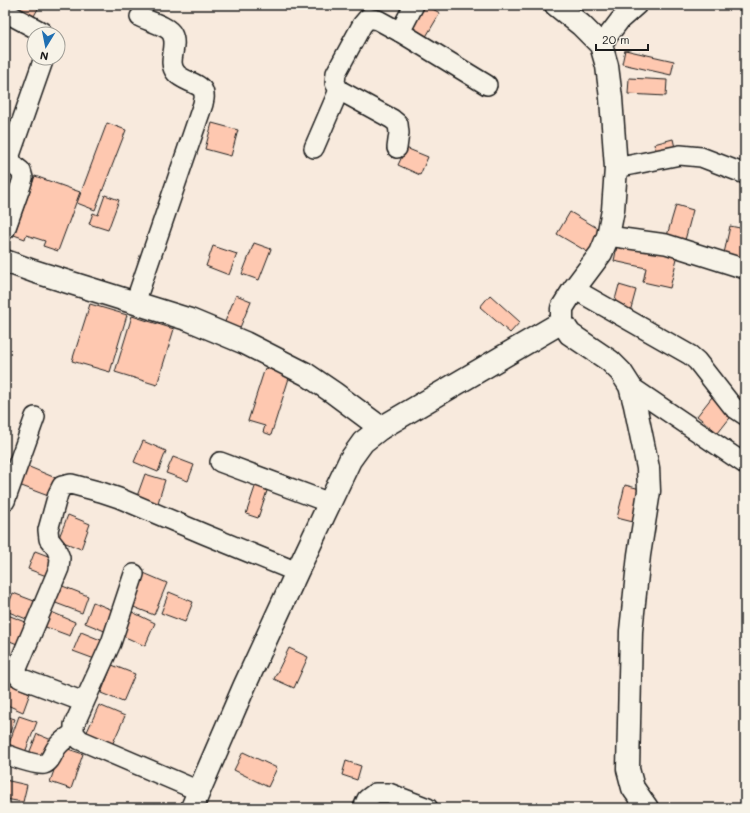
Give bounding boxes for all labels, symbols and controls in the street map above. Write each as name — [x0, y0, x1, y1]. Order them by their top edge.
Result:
north arrow — [26, 26, 66, 66]
scale bar — [596, 26, 648, 52]
text: 20 m — [602, 31, 630, 47]
text: N — [39, 48, 50, 64]

